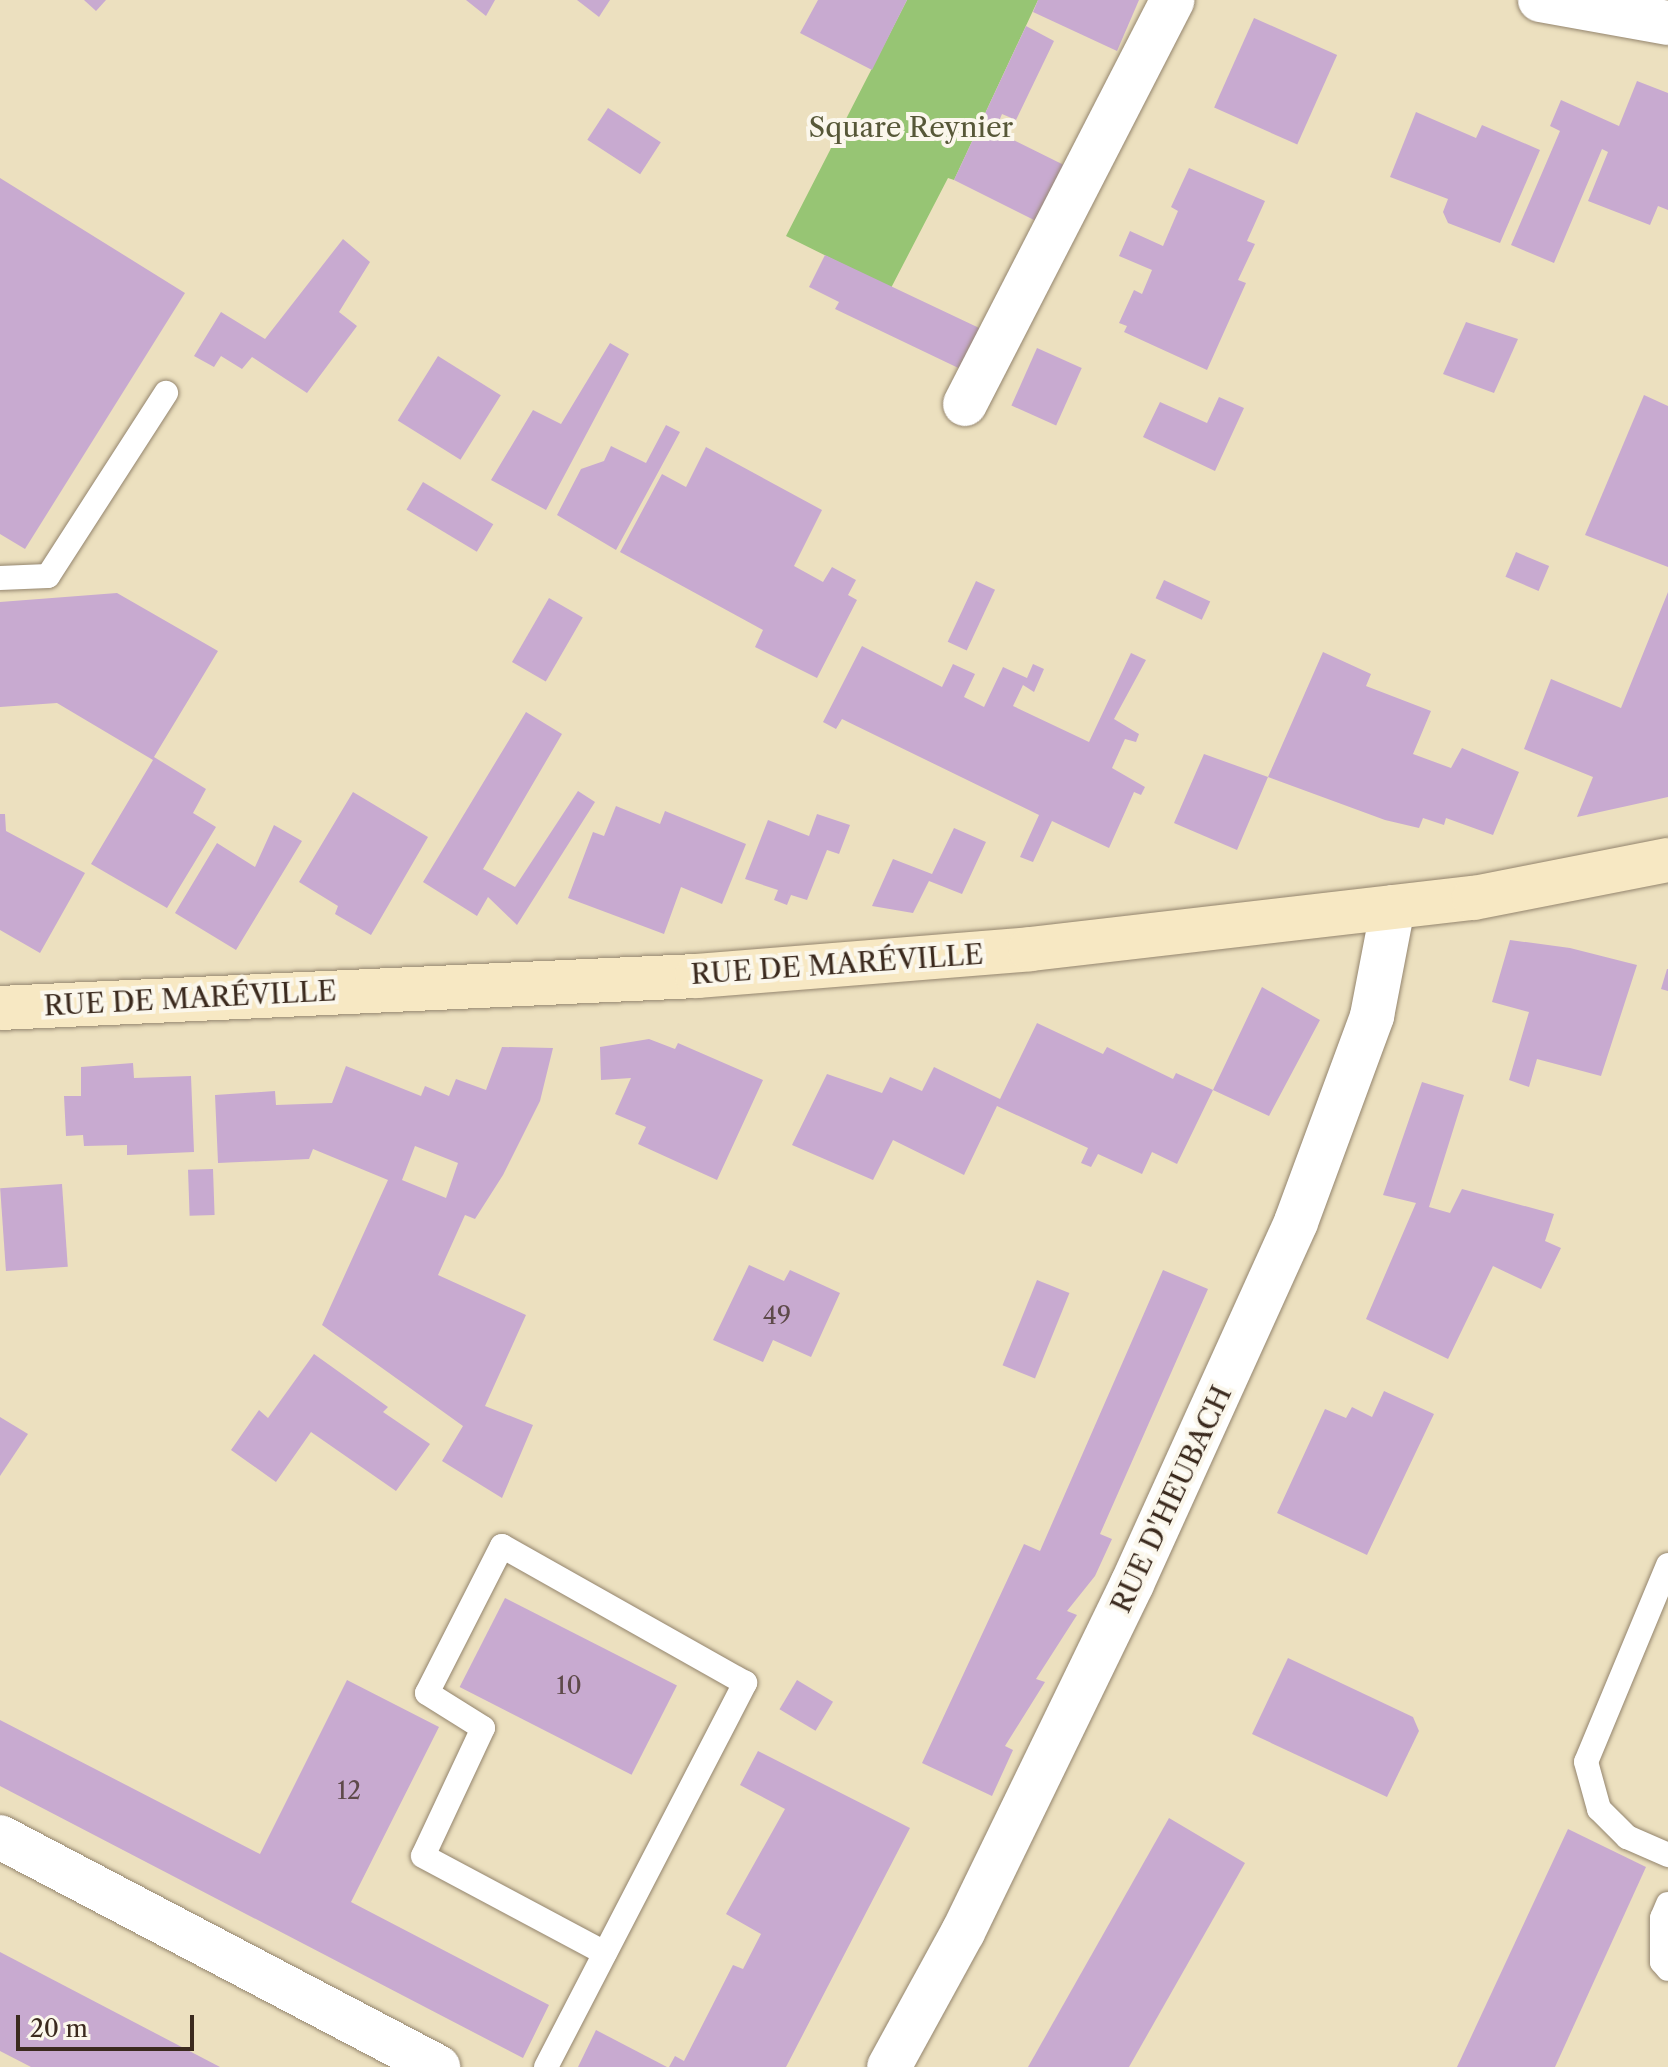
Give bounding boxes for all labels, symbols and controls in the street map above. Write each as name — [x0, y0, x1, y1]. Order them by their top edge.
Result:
park label: Square Reynier — [809, 110, 1013, 144]
street label: RUE DE MARÉVILLE — [690, 937, 984, 991]
street label: RUE DE MARÉVILLE — [43, 974, 337, 1022]
house number: 49 — [763, 1302, 791, 1330]
street label: RUE D'HEUBACH — [1104, 1380, 1238, 1618]
house number: 10 — [556, 1672, 582, 1700]
house number: 12 — [337, 1777, 361, 1805]
scale bar — [20, 1999, 198, 2049]
text: 20 m — [30, 2014, 88, 2043]

